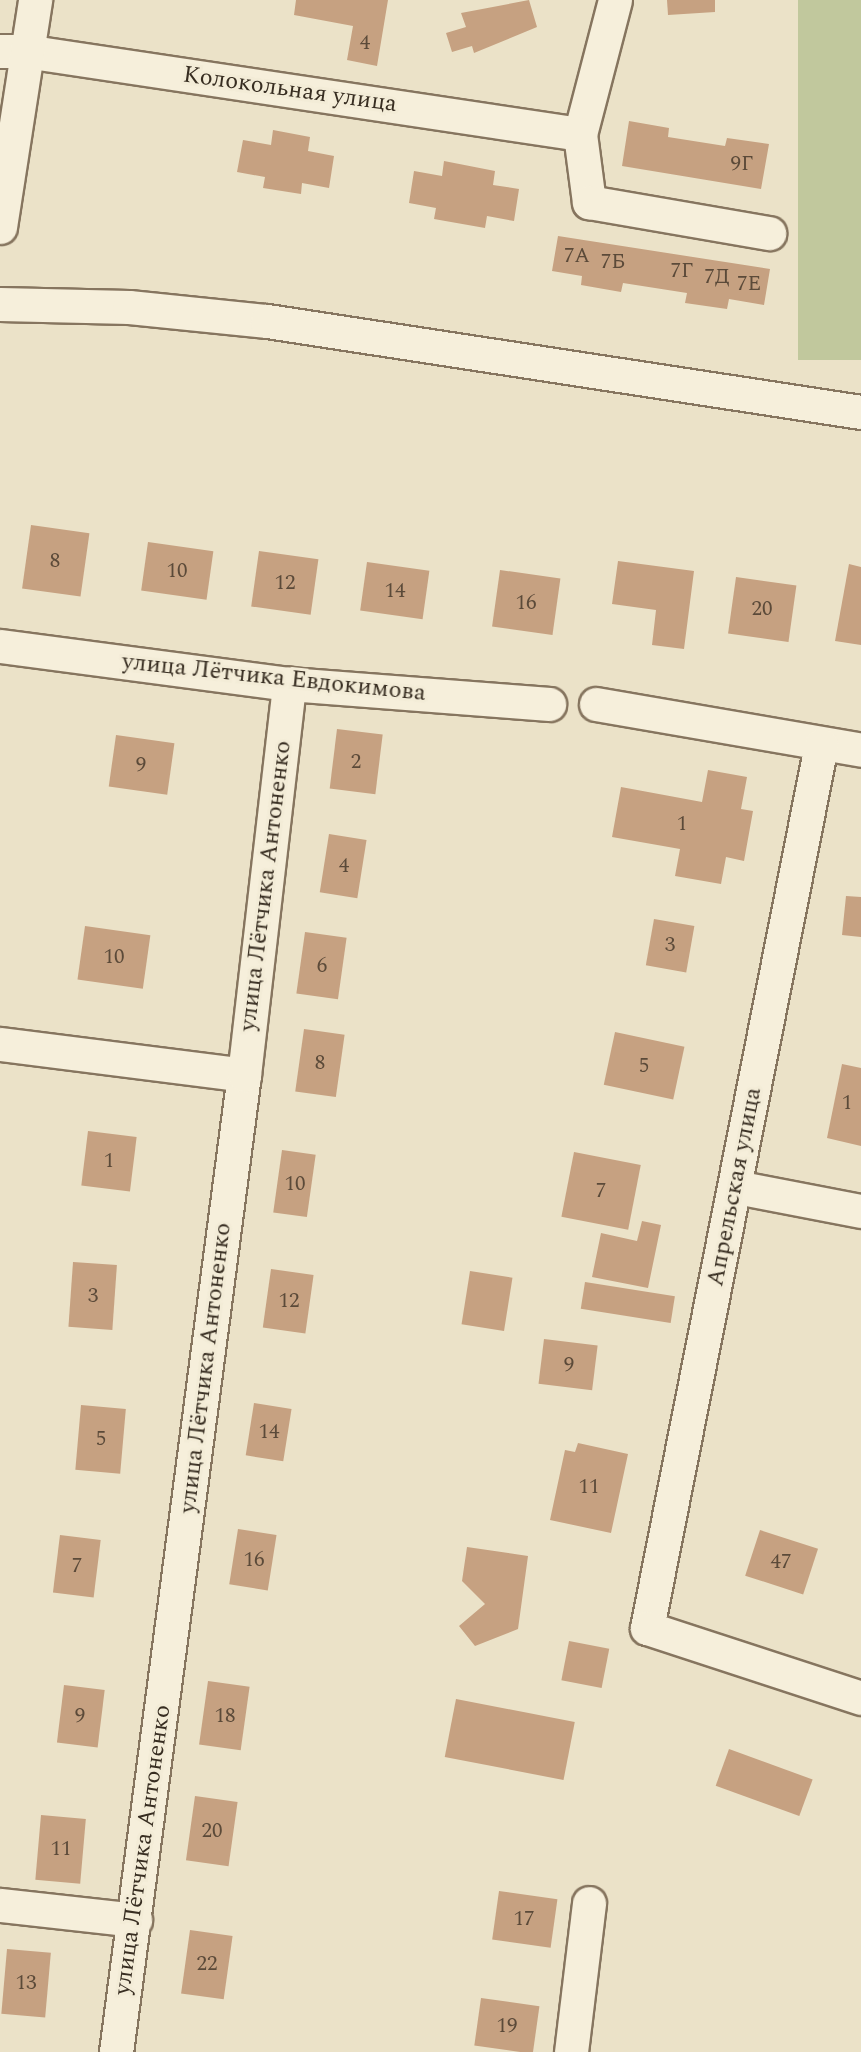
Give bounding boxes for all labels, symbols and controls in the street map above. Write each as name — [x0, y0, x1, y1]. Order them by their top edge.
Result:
house number: 4 — [360, 30, 370, 56]
street label: Колокольная улица — [181, 61, 399, 119]
house number: 9Г — [731, 151, 753, 177]
house number: 7А — [564, 243, 590, 269]
house number: 7Б — [601, 249, 625, 275]
house number: 7Г — [671, 258, 693, 284]
house number: 7Д — [704, 264, 730, 290]
house number: 7Е — [737, 271, 761, 297]
house number: 8 — [50, 548, 60, 574]
house number: 10 — [167, 558, 187, 584]
house number: 12 — [275, 570, 295, 596]
house number: 14 — [385, 578, 405, 604]
house number: 16 — [516, 590, 536, 616]
house number: 20 — [752, 596, 772, 622]
street label: улица Лётчика Евдокимова — [121, 648, 427, 708]
street label: улица Лётчика Антоненко — [234, 739, 298, 1033]
house number: 2 — [351, 749, 361, 775]
house number: 9 — [136, 752, 146, 778]
house number: 1 — [677, 811, 687, 837]
house number: 4 — [339, 853, 349, 879]
house number: 3 — [665, 932, 675, 958]
house number: 10 — [104, 944, 124, 970]
house number: 6 — [317, 953, 327, 979]
house number: 8 — [315, 1050, 325, 1076]
house number: 5 — [639, 1053, 649, 1079]
street label: Апрельская улица — [702, 1085, 768, 1289]
house number: 1 — [842, 1090, 852, 1116]
house number: 1 — [104, 1148, 114, 1174]
house number: 10 — [285, 1171, 305, 1197]
house number: 7 — [596, 1178, 606, 1204]
street label: улица Лётчика Антоненко — [174, 1221, 238, 1515]
house number: 3 — [88, 1283, 98, 1309]
house number: 12 — [279, 1288, 299, 1314]
house number: 9 — [564, 1352, 574, 1378]
house number: 14 — [259, 1419, 279, 1445]
house number: 5 — [96, 1426, 106, 1452]
house number: 11 — [579, 1474, 599, 1500]
house number: 16 — [244, 1547, 264, 1573]
house number: 47 — [771, 1549, 791, 1575]
house number: 7 — [72, 1553, 82, 1579]
house number: 9 — [75, 1703, 85, 1729]
street label: улица Лётчика Антоненко — [108, 1703, 178, 1997]
house number: 18 — [215, 1703, 235, 1729]
house number: 20 — [202, 1818, 222, 1844]
house number: 11 — [51, 1836, 71, 1862]
house number: 17 — [514, 1906, 534, 1932]
house number: 22 — [197, 1951, 217, 1977]
house number: 13 — [16, 1970, 36, 1996]
house number: 19 — [497, 2013, 517, 2039]

